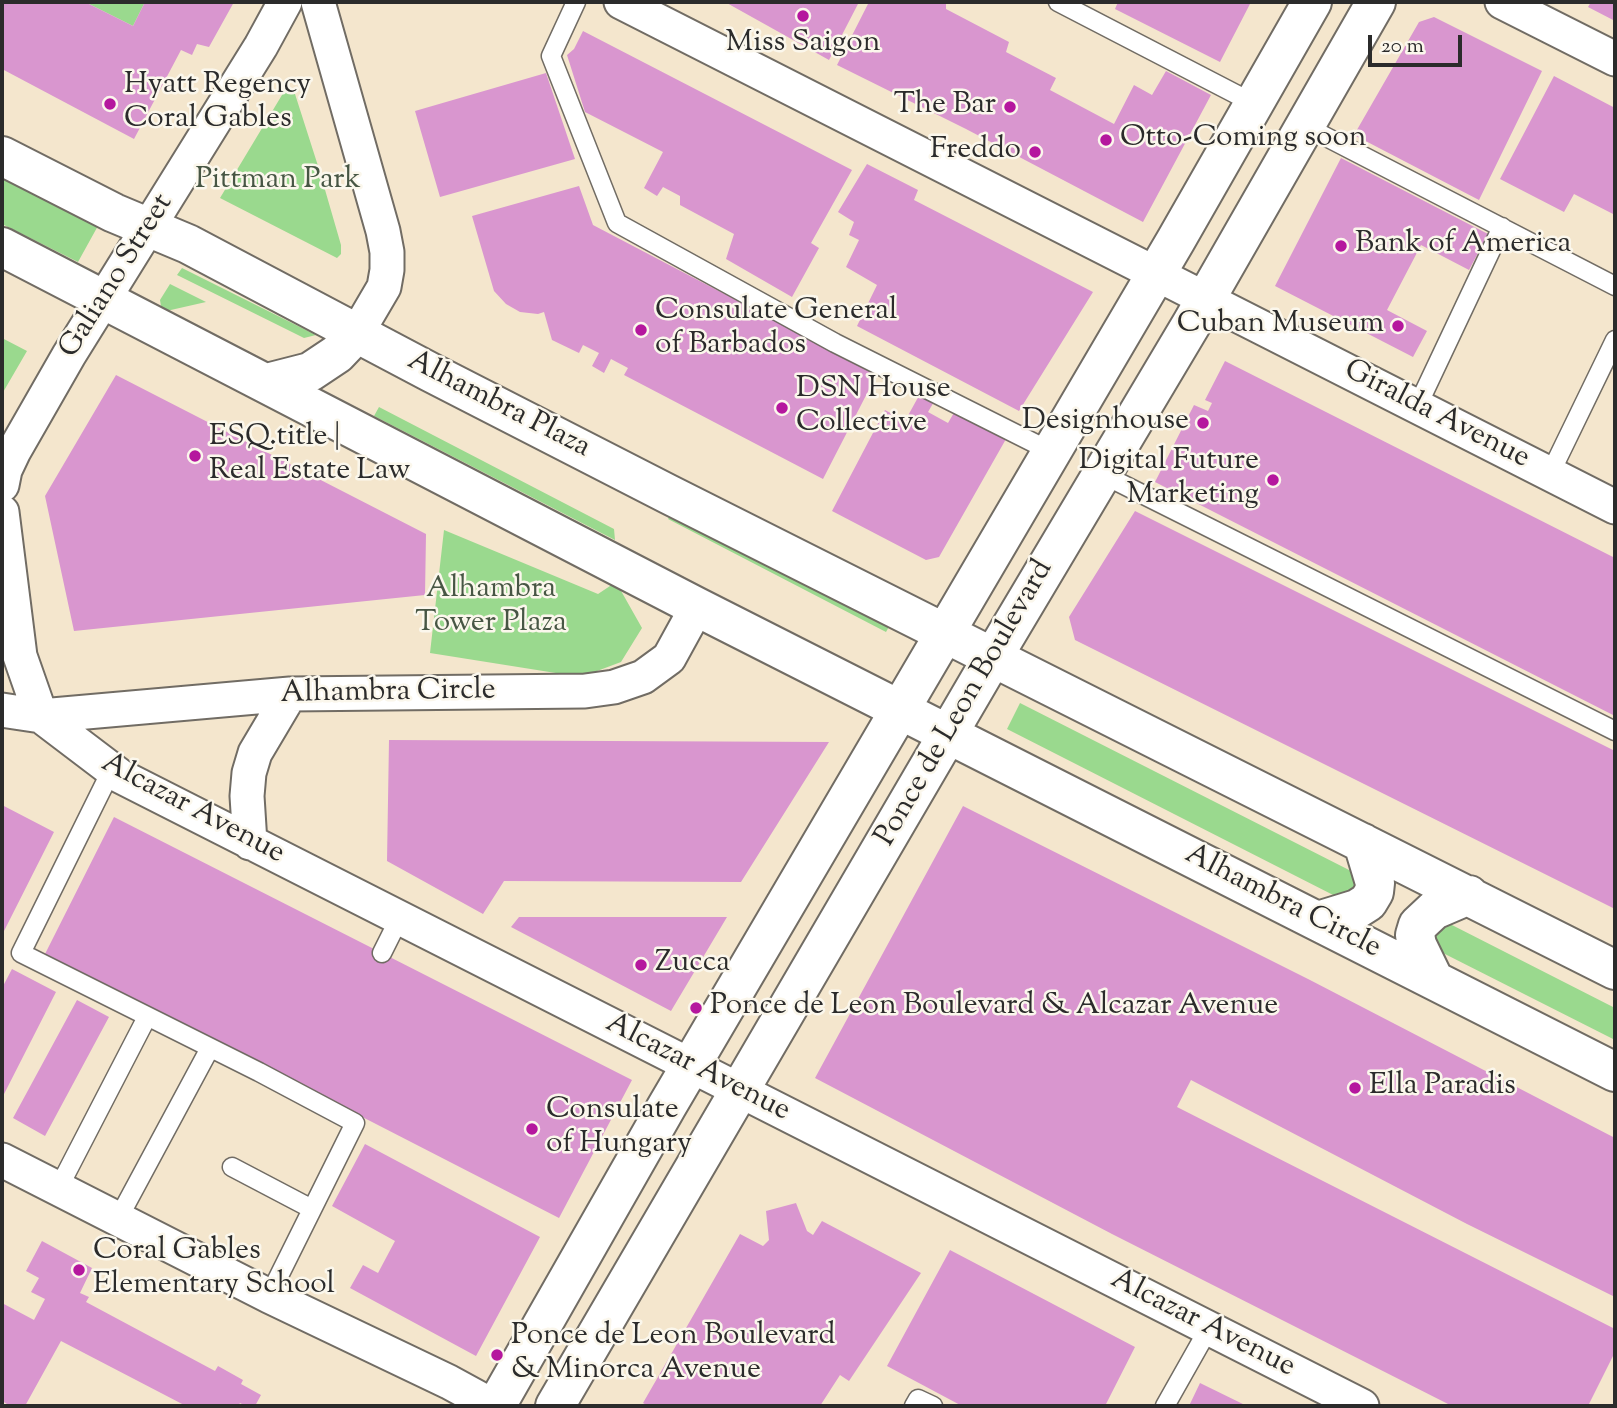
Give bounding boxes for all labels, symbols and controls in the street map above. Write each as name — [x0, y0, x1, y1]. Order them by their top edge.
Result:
marker: Miss Saigon — [795, 8, 811, 24]
scale bar — [1372, 21, 1466, 65]
place label: Miss Saigon — [726, 27, 880, 63]
text: 20 m — [1381, 32, 1424, 62]
place label: Hyatt Regency Coral Gables — [124, 69, 311, 140]
place label: The Bar — [894, 89, 996, 125]
marker: Hyatt Regency Coral Gables — [102, 96, 118, 112]
marker: The Bar — [1002, 99, 1018, 115]
place label: Otto-Coming soon — [1120, 122, 1367, 158]
marker: Otto-Coming soon — [1098, 132, 1114, 148]
place label: Freddo — [930, 134, 1021, 170]
marker: Freddo — [1027, 144, 1043, 160]
park label: Pittman Park — [195, 164, 361, 200]
street label: Galiano Street — [53, 188, 183, 366]
place label: Bank of America — [1355, 228, 1571, 264]
marker: Bank of America — [1333, 238, 1349, 254]
place label: Consulate General of Barbados — [655, 295, 897, 366]
place label: Cuban Museum — [1177, 308, 1384, 344]
marker: Cuban Museum — [1390, 318, 1406, 334]
marker: Consulate General of Barbados — [633, 322, 649, 338]
street label: Alhambra Plaza — [400, 344, 596, 468]
street label: Giralda Avenue — [1337, 354, 1535, 478]
place label: DSN House Collective — [796, 373, 951, 444]
marker: DSN House Collective — [774, 400, 790, 416]
place label: Designhouse — [1022, 405, 1189, 441]
marker: Designhouse — [1195, 415, 1211, 431]
place label: ESQ.title | Real Estate Law — [209, 421, 411, 491]
place label: Digital Future Marketing — [1079, 445, 1259, 516]
marker: ESQ.title | Real Estate Law — [187, 448, 203, 464]
marker: Digital Future Marketing — [1265, 472, 1281, 488]
street label: Ponce de Leon Boulevard — [869, 554, 1063, 854]
park label: Alhambra Tower Plaza — [415, 573, 567, 644]
street label: Alhambra Circle — [280, 674, 496, 714]
street label: Alcazar Avenue — [94, 747, 290, 873]
street label: Alhambra Circle — [1178, 838, 1386, 968]
place label: Zucca — [655, 947, 730, 983]
marker: Zucca — [633, 957, 649, 973]
place label: Ponce de Leon Boulevard & Alcazar Avenue — [710, 990, 1278, 1026]
marker: Ponce de Leon Boulevard & Alcazar Avenue — [688, 1000, 704, 1016]
street label: Alcazar Avenue — [599, 1007, 795, 1131]
place label: Ella Paradis — [1369, 1070, 1516, 1106]
marker: Ella Paradis — [1347, 1080, 1363, 1096]
place label: Consulate of Hungary — [546, 1094, 692, 1164]
marker: Consulate of Hungary — [524, 1121, 540, 1137]
place label: Coral Gables Elementary School — [93, 1235, 335, 1306]
marker: Coral Gables Elementary School — [71, 1262, 87, 1278]
street label: Alcazar Avenue — [1104, 1263, 1300, 1387]
place label: Ponce de Leon Boulevard & Minorca Avenue — [511, 1320, 836, 1390]
marker: Ponce de Leon Boulevard & Minorca Avenue — [489, 1347, 505, 1363]

